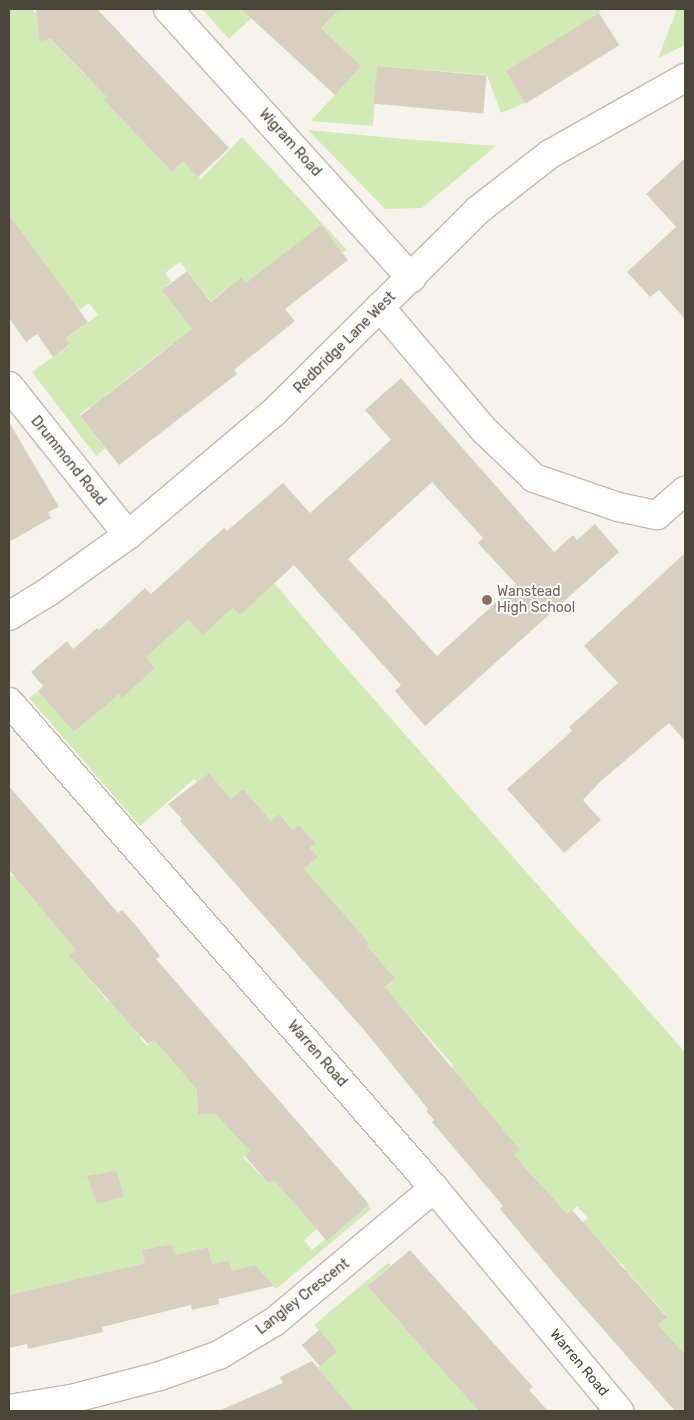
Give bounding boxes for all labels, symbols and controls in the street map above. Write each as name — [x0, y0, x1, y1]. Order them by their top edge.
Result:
street label: Wigram Road — [255, 106, 325, 180]
street label: Redbridge Lane West — [291, 289, 399, 397]
street label: Drummond Road — [27, 413, 109, 509]
place label: Wanstead High School — [497, 584, 575, 616]
marker: Wanstead High School — [481, 594, 493, 606]
street label: Warren Road — [284, 1018, 350, 1090]
street label: Langley Crescent — [253, 1255, 353, 1339]
street label: Warren Road — [546, 1326, 612, 1400]

